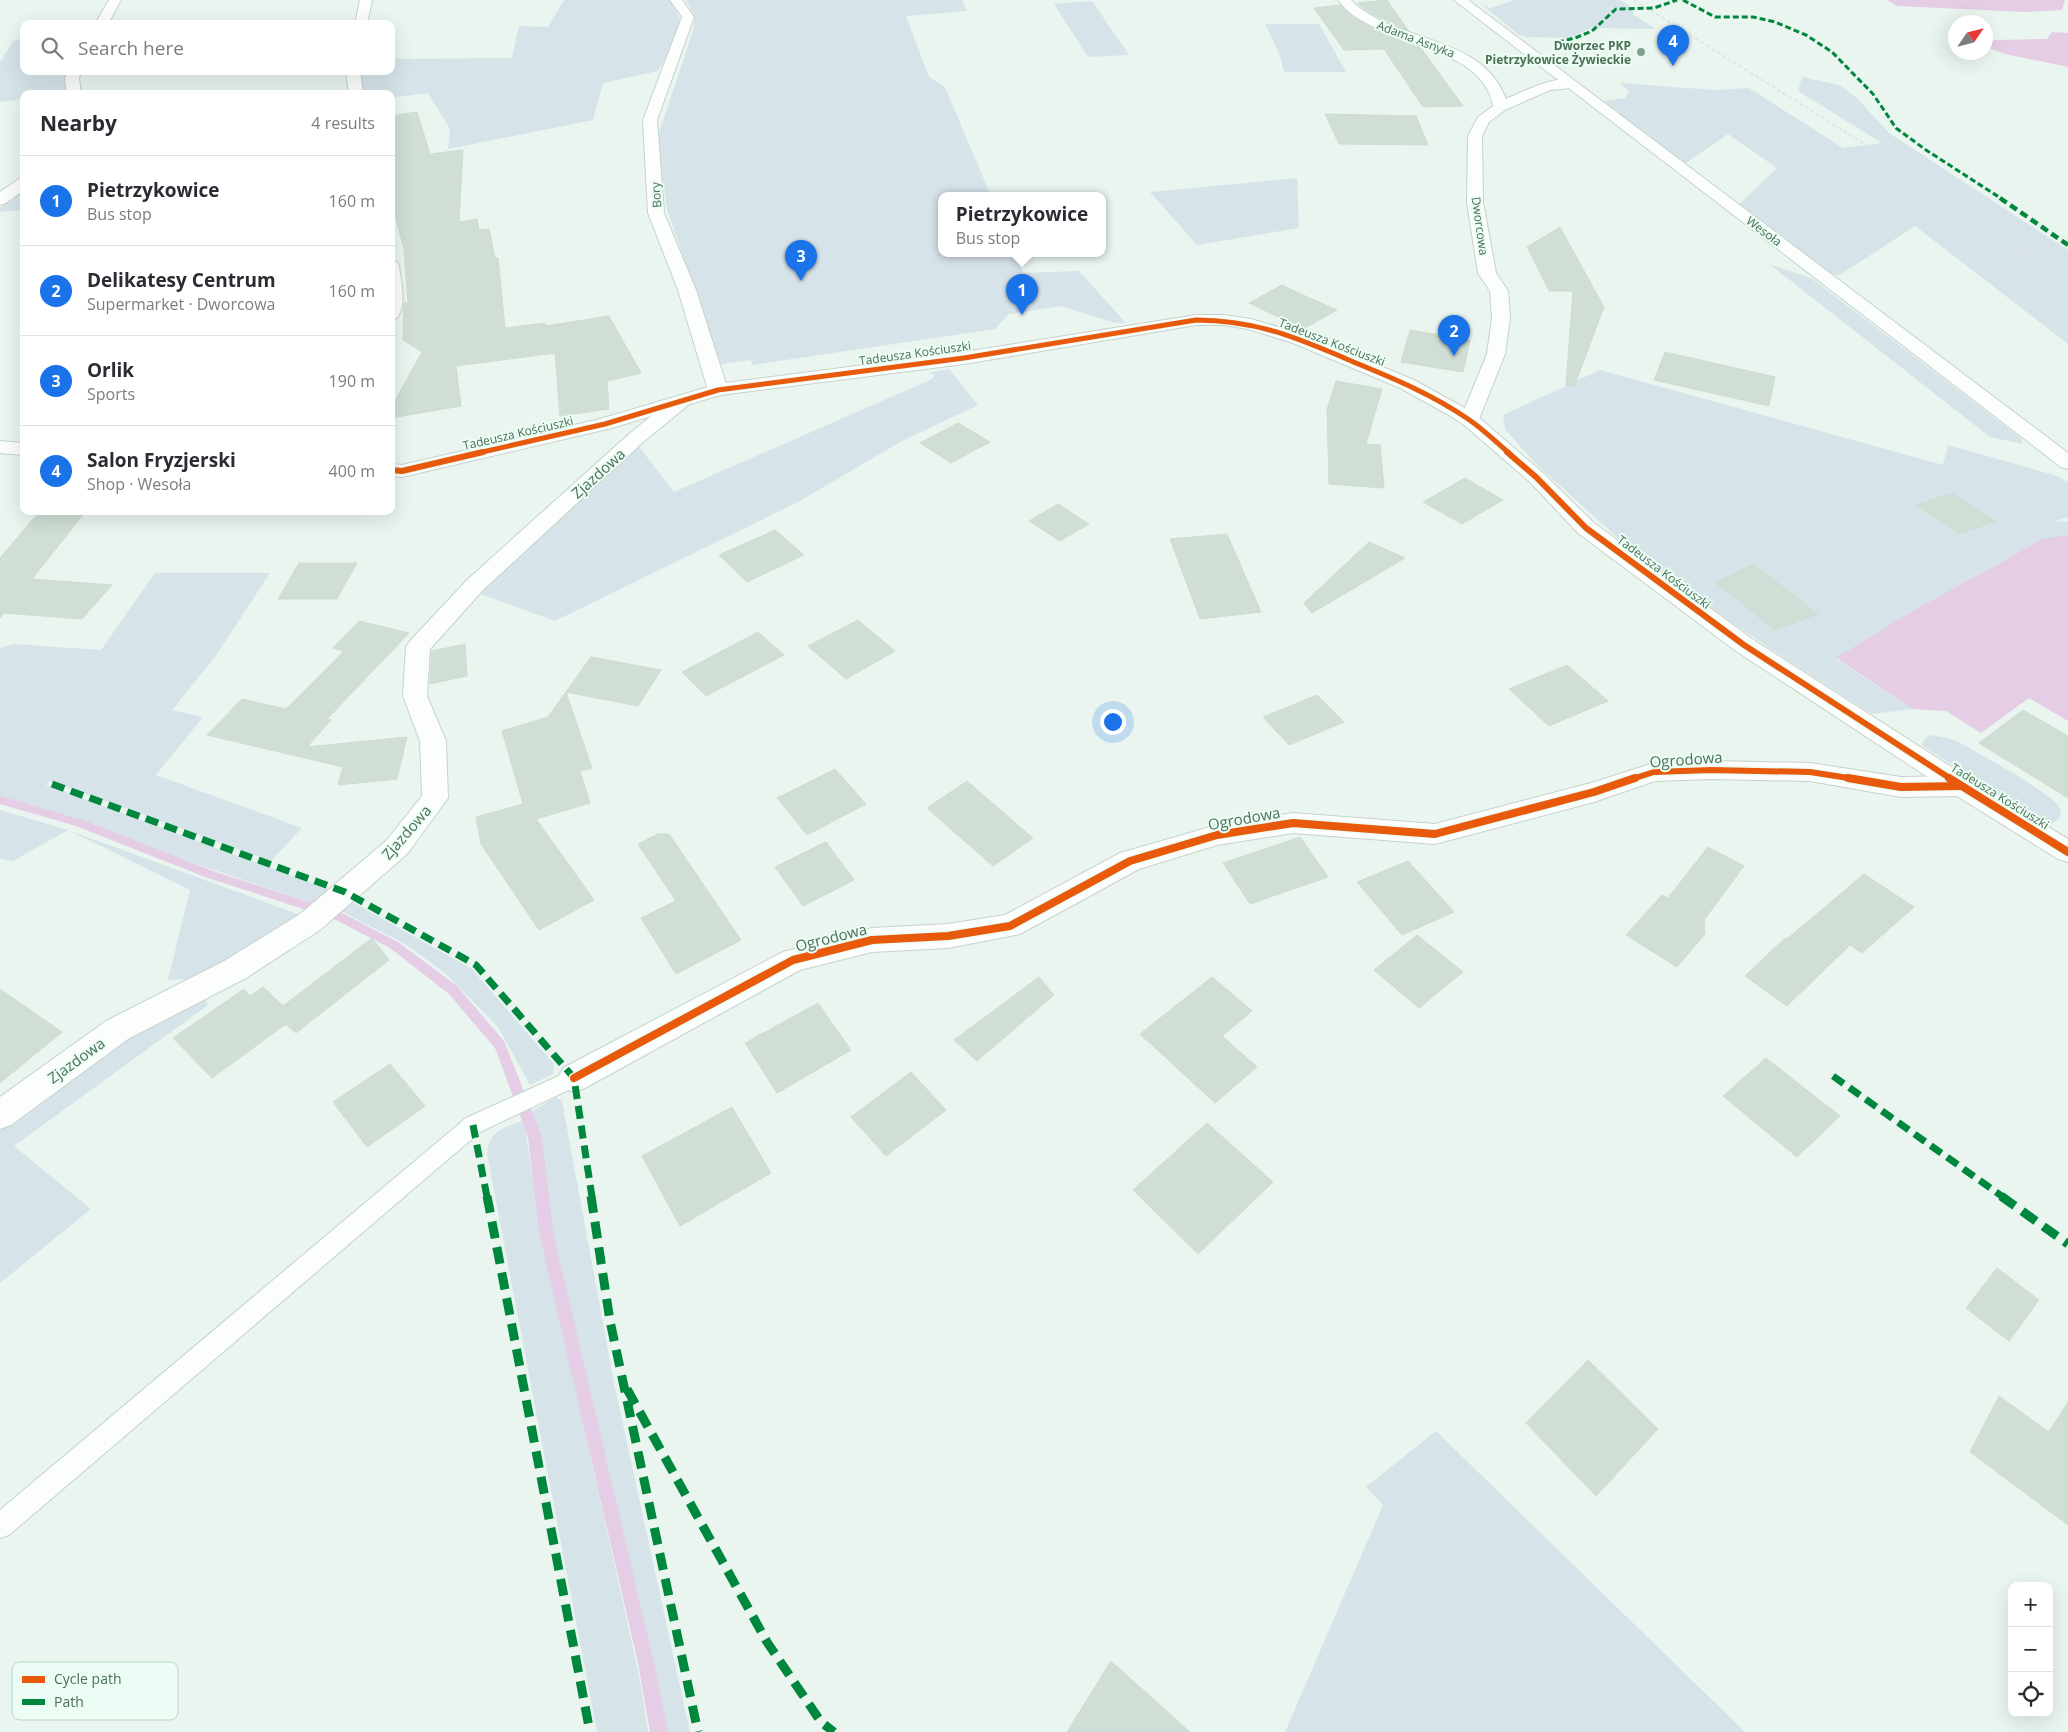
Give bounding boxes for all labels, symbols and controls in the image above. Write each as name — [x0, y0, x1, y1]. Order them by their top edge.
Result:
north arrow — [1948, 15, 1993, 60]
street label: Adama Asnyka — [1375, 16, 1457, 62]
search box — [20, 20, 395, 75]
pin: 4 — [1657, 25, 1689, 66]
icon: search — [38, 34, 66, 62]
text: Search here — [78, 35, 184, 61]
place label: Dworzec PKP Pietrzykowice Żywieckie — [1485, 37, 1631, 68]
marker: Dworzec PKP Pietrzykowice Żywieckie — [1635, 46, 1647, 58]
text: Nearby — [40, 109, 117, 137]
text: 4 results — [311, 112, 375, 134]
text: Pietrzykowice — [87, 177, 220, 203]
street label: Bory — [647, 181, 665, 209]
text: 1 — [51, 190, 61, 212]
text: 160 m — [329, 190, 375, 212]
popup — [938, 192, 1106, 257]
street label: Dworcowa — [1467, 196, 1493, 256]
text: Pietrzykowice — [956, 201, 1088, 227]
text: Bus stop — [87, 203, 152, 225]
street label: Wesoła — [1743, 212, 1785, 250]
text: Bus stop — [956, 227, 1020, 249]
pin: 3 — [785, 240, 817, 281]
text: Delikatesy Centrum — [87, 267, 276, 293]
pin: 1 — [1006, 274, 1038, 315]
text: 2 — [51, 280, 61, 302]
text: 160 m — [329, 280, 375, 302]
text: Supermarket · Dworcowa — [87, 293, 276, 315]
street label: Tadeusza Kościuszki — [1276, 314, 1388, 370]
pin: 2 — [1438, 315, 1470, 356]
street label: Tadeusza Kościuszki — [858, 337, 972, 369]
text: Orlik — [87, 357, 134, 383]
text: 3 — [51, 370, 61, 392]
text: 190 m — [329, 370, 375, 392]
text: Sports — [87, 383, 135, 405]
street label: Tadeusza Kościuszki — [461, 412, 575, 454]
street label: Zjazdowa — [567, 444, 629, 502]
text: Salon Fryzjerski — [87, 447, 236, 473]
text: 4 — [51, 460, 61, 482]
text: 400 m — [329, 460, 375, 482]
text: Shop · Wesoła — [87, 473, 191, 495]
street label: Tadeusza Kościuszki — [1614, 531, 1714, 613]
your location — [1100, 709, 1126, 735]
street label: Ogrodowa — [1649, 746, 1723, 772]
street label: Tadeusza Kościuszki — [1948, 759, 2052, 833]
street label: Zjazdowa — [377, 801, 435, 863]
street label: Ogrodowa — [1206, 802, 1282, 834]
street label: Ogrodowa — [793, 918, 869, 956]
street label: Zjazdowa — [43, 1033, 109, 1087]
map controls — [2008, 1582, 2053, 1717]
button: + — [2008, 1582, 2053, 1627]
button: − — [2008, 1627, 2053, 1672]
legend — [12, 1662, 178, 1720]
text: Cycle path — [54, 1669, 122, 1688]
button: locate — [2008, 1672, 2053, 1717]
text: Path — [54, 1692, 84, 1711]

